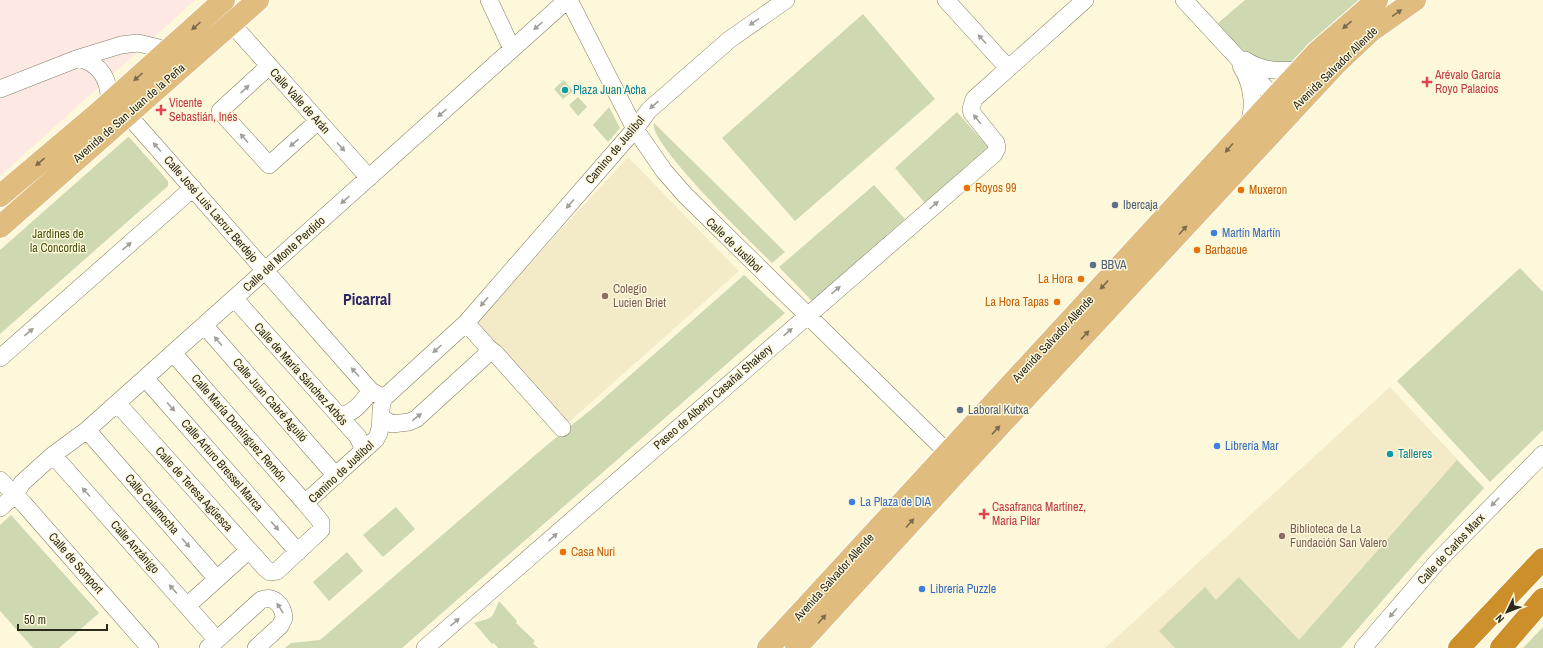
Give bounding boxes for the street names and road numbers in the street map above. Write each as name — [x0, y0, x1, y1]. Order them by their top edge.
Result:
street label: Avenida Salvador Allende — [1288, 23, 1381, 114]
street label: Avenida de San Juan de la Peña — [69, 59, 189, 167]
street label: Calle Valle de Arán — [266, 65, 334, 137]
street label: Camino de Juslibol — [582, 113, 648, 187]
street label: Calle José Luis Lacruz Berdejo — [160, 152, 262, 266]
street label: Calle del Monte Perdido — [239, 213, 329, 295]
street label: Calle de Juslibol — [702, 214, 766, 276]
street label: Avenida Salvador Allende — [1008, 292, 1097, 386]
street label: Calle de María Sánchez Arbós — [251, 319, 351, 429]
street label: Paseo de Alberto Casañal Shakery — [650, 341, 776, 453]
street label: Calle Juan Cabré Aguiló — [229, 355, 311, 445]
street label: Calle María Domínguez Remón — [188, 371, 290, 485]
street label: Calle Arturo Bressel Marca — [178, 416, 267, 515]
street label: Camino de Juslibol — [305, 437, 377, 507]
street label: Calle de Teresa Agüesca — [152, 443, 237, 535]
street label: Calle Calamocha — [121, 470, 183, 538]
street label: Calle de Carlos Marx — [1414, 510, 1488, 588]
street label: Calle Anzánigo — [107, 517, 163, 577]
street label: Calle de Somport — [45, 529, 107, 597]
street label: Avenida Salvador Allende — [790, 530, 878, 625]

